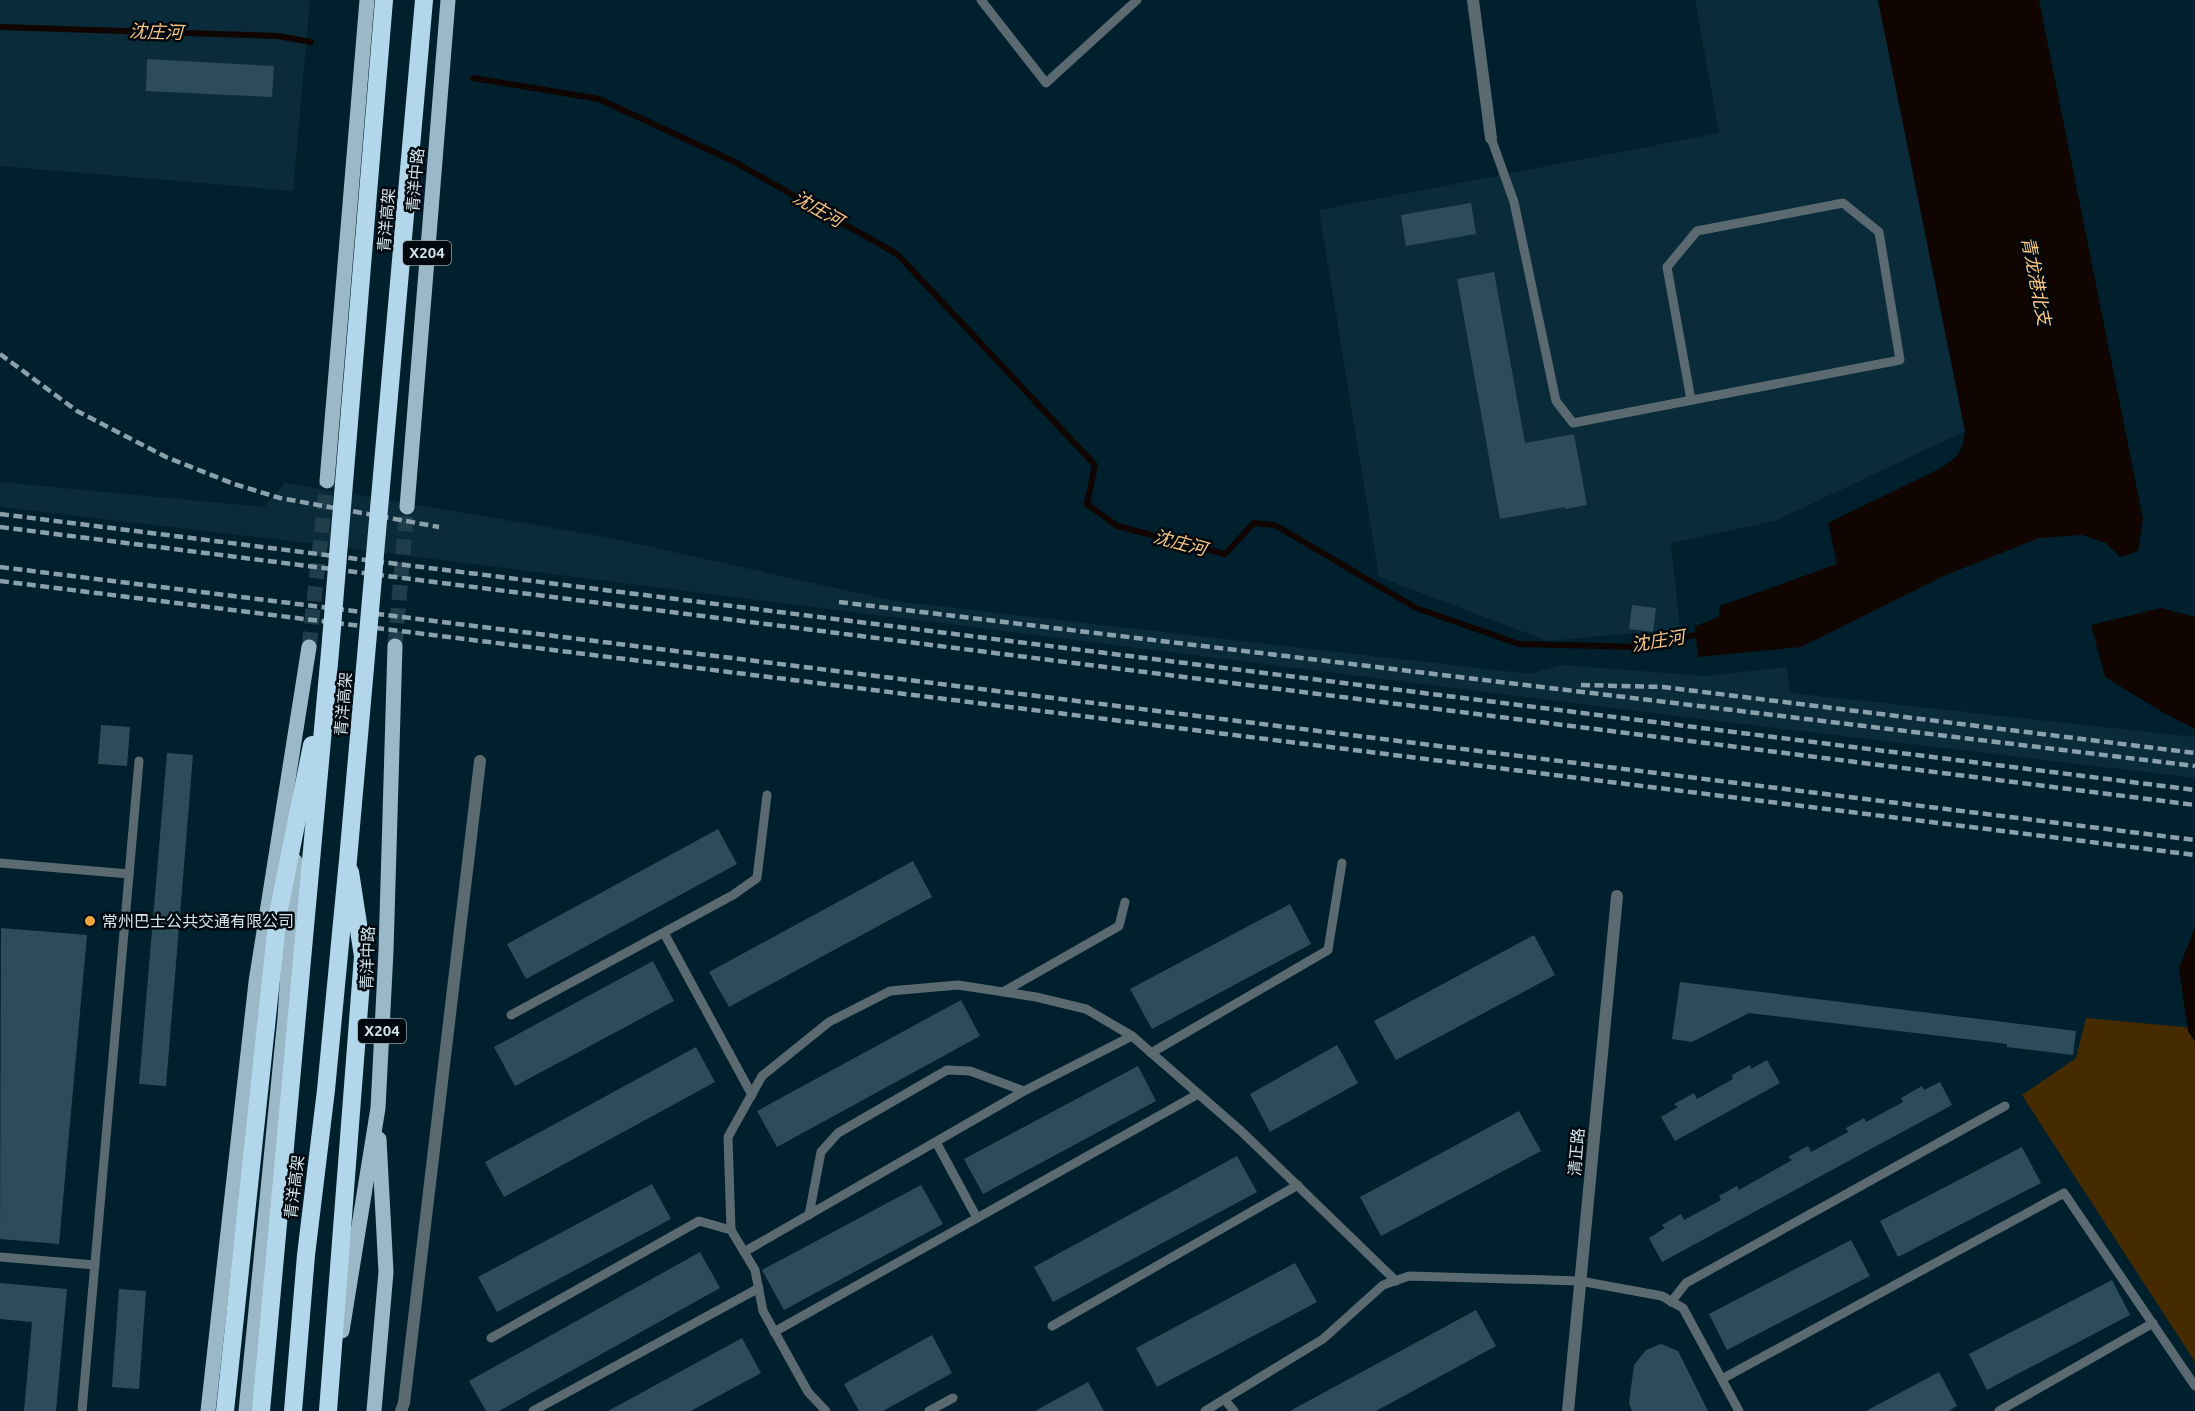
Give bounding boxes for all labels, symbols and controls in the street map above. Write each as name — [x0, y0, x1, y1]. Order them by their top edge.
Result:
water label: 沈庄河 — [129, 20, 186, 42]
street label: 青洋中路 — [403, 147, 427, 213]
water label: 沈庄河 — [790, 186, 849, 232]
street label: 青洋高架 — [374, 187, 398, 253]
water label: 青龙港北支 — [2019, 235, 2056, 329]
road number: X204 — [403, 241, 451, 265]
water label: 沈庄河 — [1152, 525, 1212, 559]
water label: 沈庄河 — [1630, 625, 1689, 654]
street label: 青洋高架 — [331, 671, 355, 737]
place label: 常州巴士公共交通有限公司 — [102, 912, 294, 930]
marker: 常州巴士公共交通有限公司 — [83, 914, 97, 928]
street label: 青洋中路 — [357, 926, 377, 990]
road number: X204 — [358, 1019, 406, 1043]
street label: 清正路 — [1565, 1127, 1587, 1177]
street label: 青洋高架 — [281, 1154, 307, 1220]

